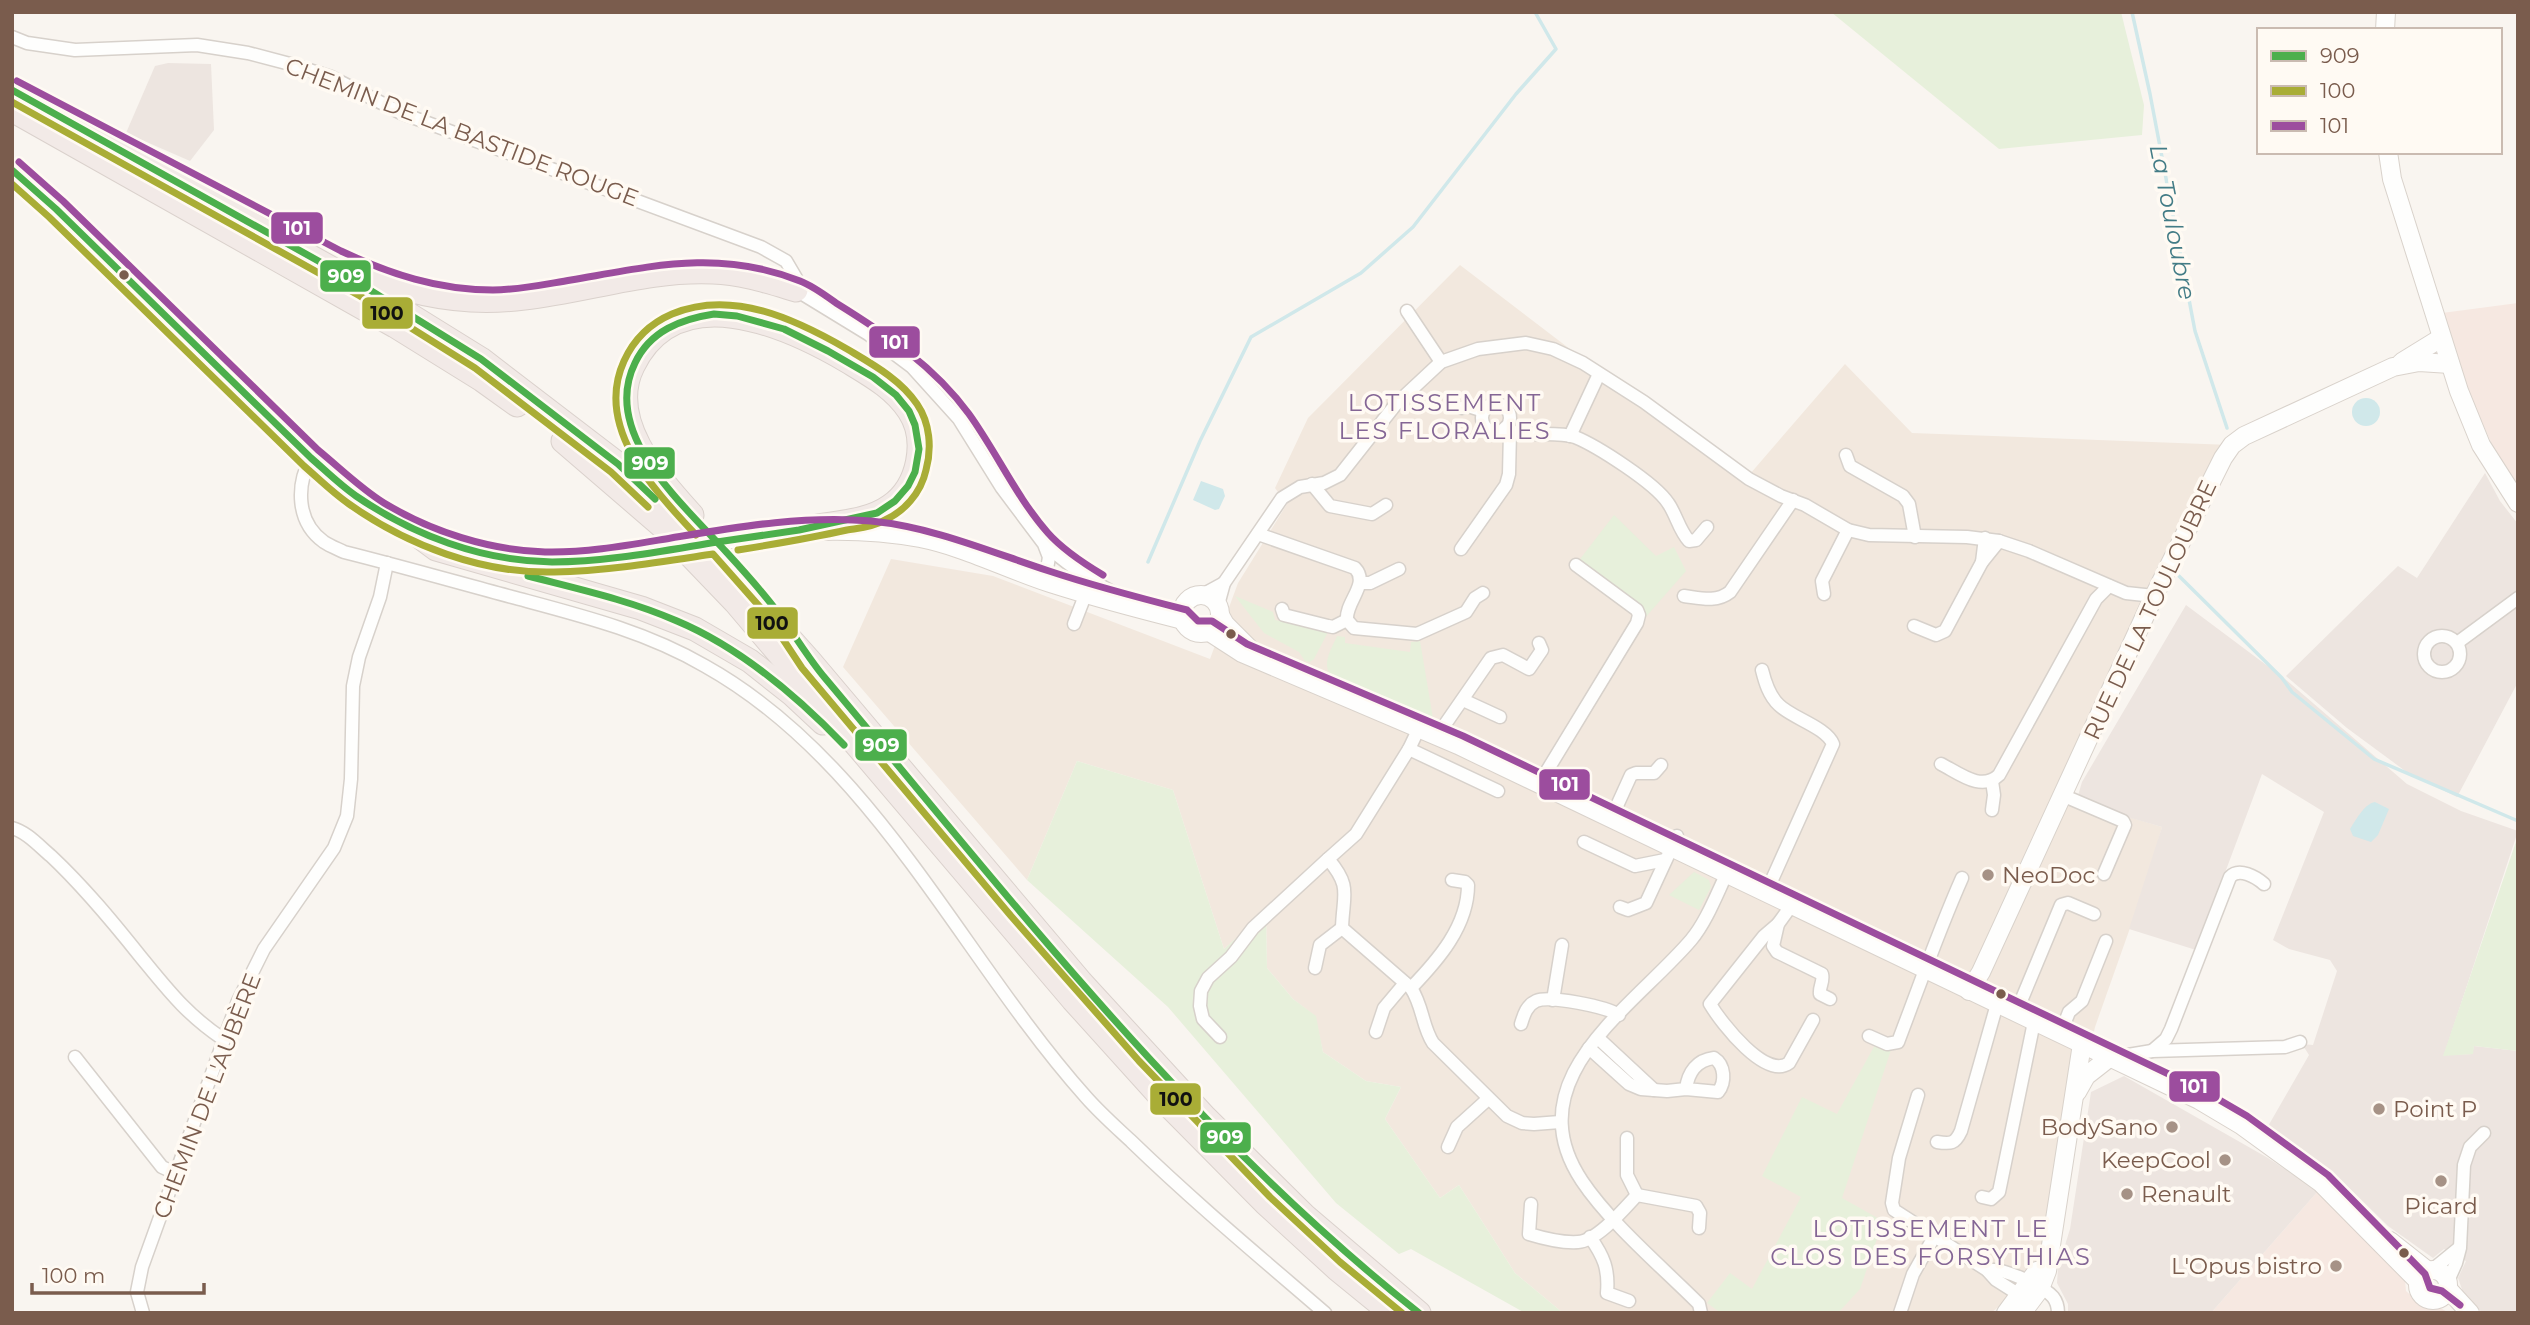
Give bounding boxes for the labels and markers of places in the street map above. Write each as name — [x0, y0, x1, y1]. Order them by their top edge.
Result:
unlabelled marker — [117, 268, 131, 282]
unlabelled marker — [1224, 627, 1238, 641]
place label: NeoDoc — [2002, 861, 2095, 889]
marker: NeoDoc — [1980, 867, 1996, 883]
unlabelled marker — [1994, 987, 2008, 1001]
place label: Point P — [2393, 1095, 2477, 1123]
marker: Point P — [2371, 1101, 2387, 1117]
place label: BodySano — [2041, 1113, 2158, 1141]
marker: BodySano — [2164, 1119, 2180, 1135]
place label: KeepCool — [2101, 1146, 2211, 1174]
marker: KeepCool — [2217, 1152, 2233, 1168]
marker: Picard — [2433, 1173, 2449, 1189]
place label: Renault — [2141, 1180, 2231, 1208]
marker: Renault — [2119, 1186, 2135, 1202]
place label: Picard — [2404, 1192, 2478, 1220]
unlabelled marker — [2397, 1246, 2411, 1260]
place label: L'Opus bistro — [2171, 1252, 2322, 1280]
marker: L'Opus bistro — [2328, 1258, 2344, 1274]

